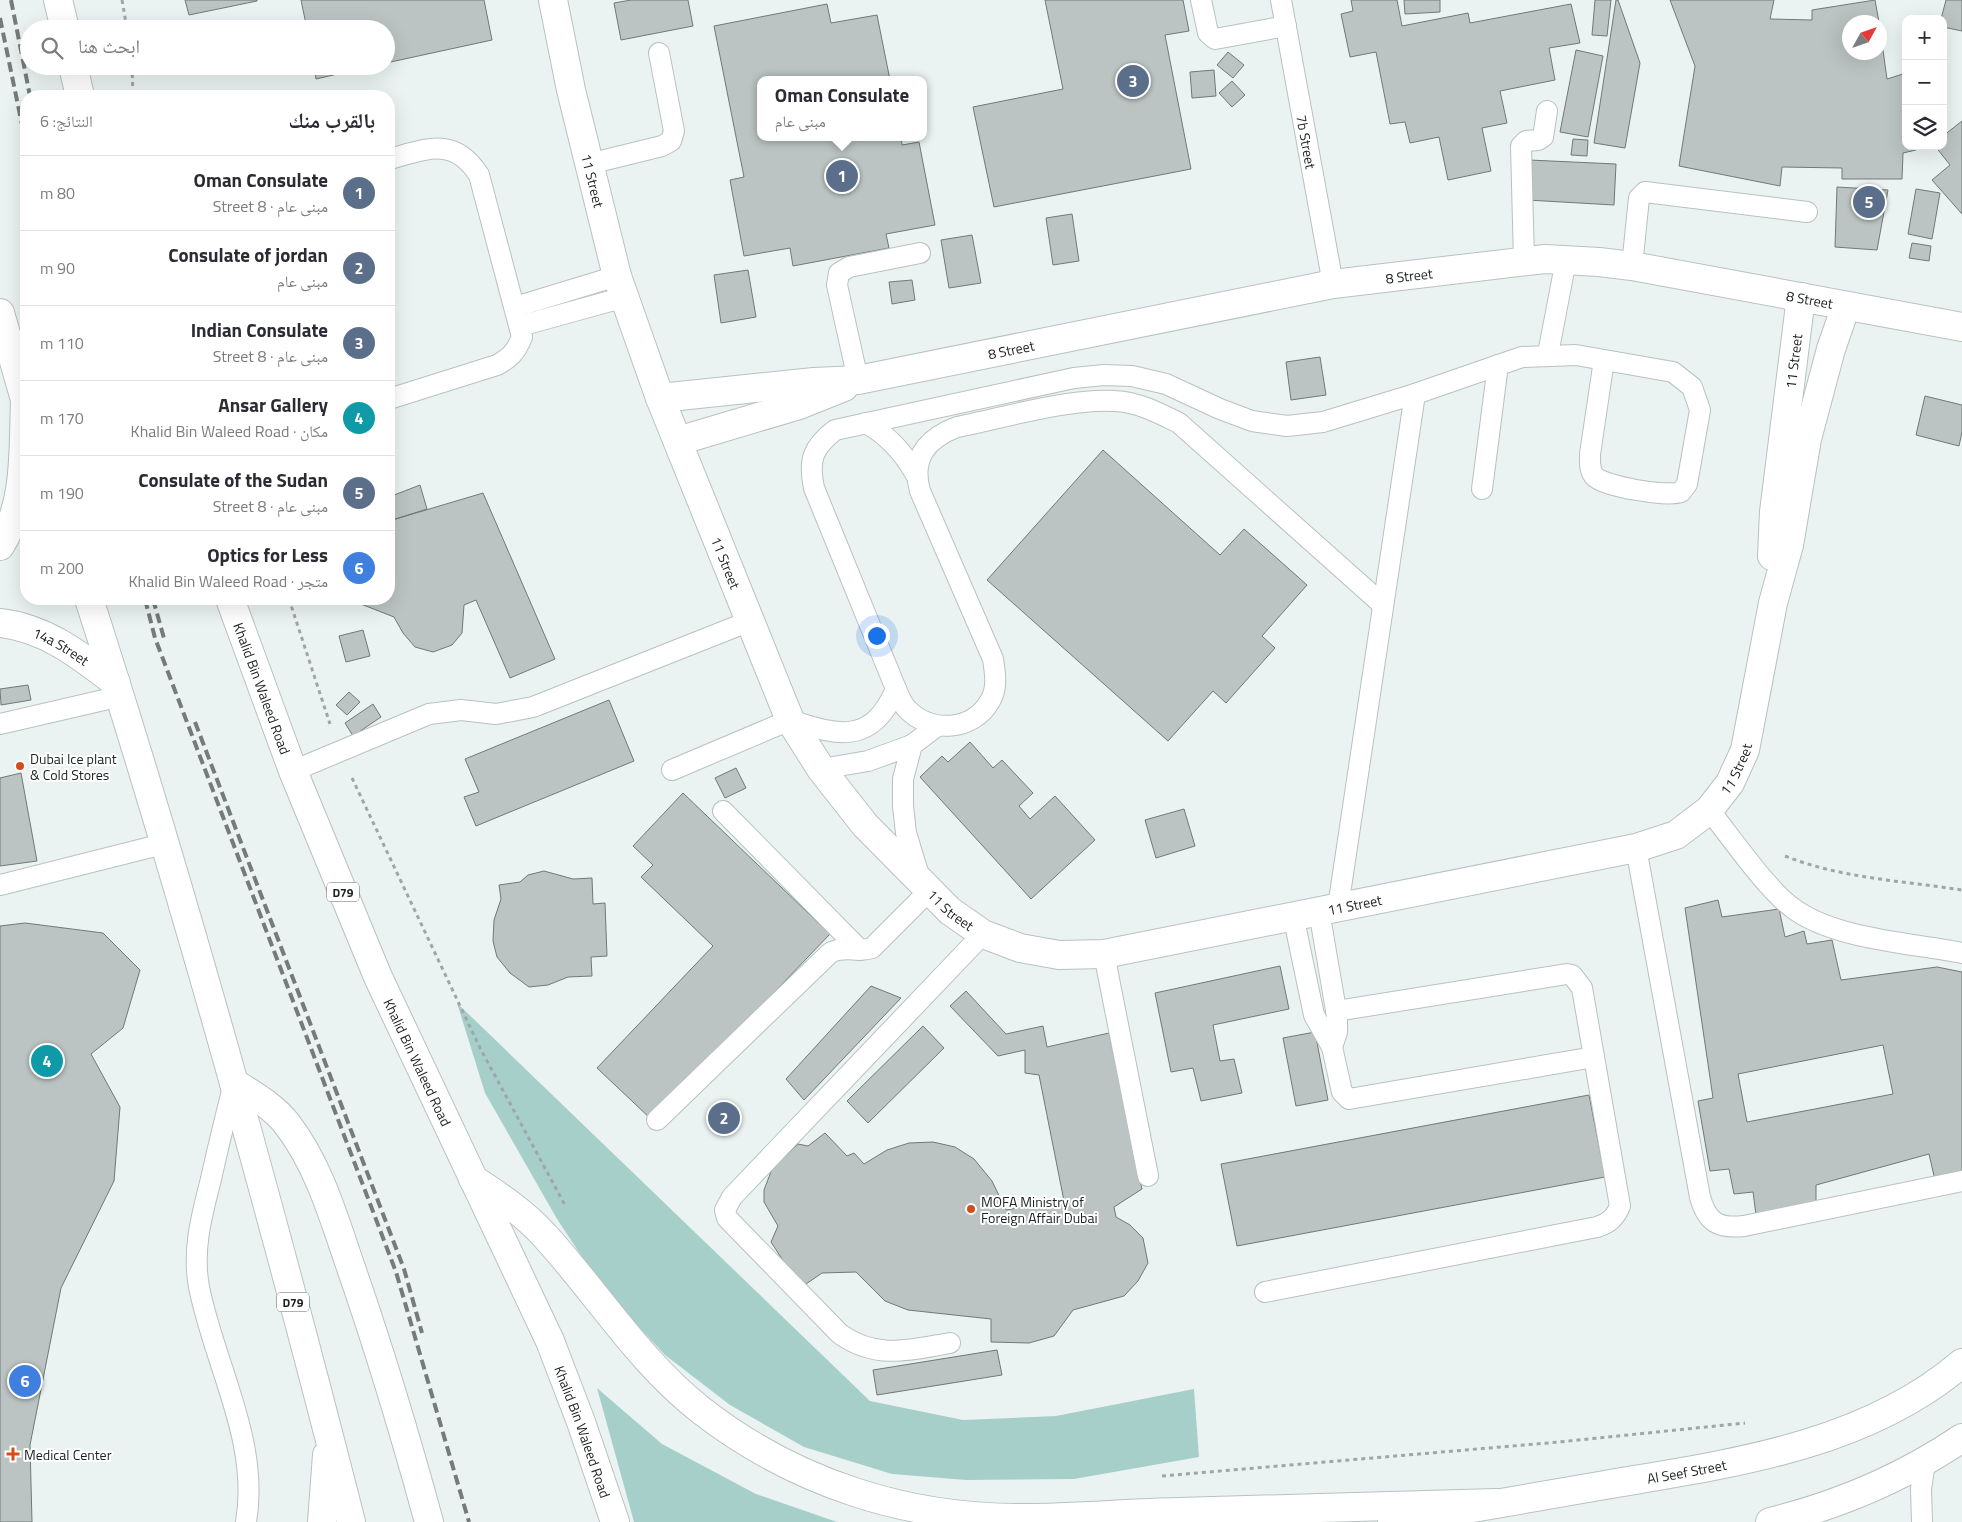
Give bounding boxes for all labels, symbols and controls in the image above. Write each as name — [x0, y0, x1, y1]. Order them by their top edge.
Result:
north arrow — [1842, 15, 1887, 60]
map controls — [1902, 15, 1947, 150]
button: + — [1902, 15, 1947, 60]
search box — [20, 20, 395, 75]
text: ابحث هنا — [78, 31, 140, 60]
icon: search — [38, 34, 66, 62]
button: − — [1902, 60, 1947, 105]
pin: 3 — [1117, 62, 1149, 100]
popup — [757, 76, 927, 141]
text: Oman Consulate — [775, 80, 909, 109]
text: بالقرب منك — [288, 104, 375, 136]
button: layers — [1902, 105, 1947, 150]
text: النتائج: 6 — [40, 109, 93, 133]
text: مبنى عام — [775, 109, 826, 133]
street label: 7b Street — [1292, 113, 1322, 170]
street label: 11 Street — [577, 151, 610, 210]
pin: 1 — [826, 157, 858, 195]
text: Oman Consulate — [194, 165, 328, 194]
text: 80 m — [40, 181, 75, 205]
text: 1 — [355, 181, 363, 205]
pin: 5 — [1853, 183, 1885, 221]
text: مبنى عام · 8 Street — [213, 194, 328, 218]
text: Consulate of jordan — [168, 240, 328, 269]
text: 90 m — [40, 256, 75, 280]
text: 2 — [355, 256, 363, 280]
street label: 8 Street — [1384, 262, 1434, 288]
text: مبنى عام — [277, 269, 328, 293]
street label: 8 Street — [1785, 284, 1835, 313]
text: Indian Consulate — [191, 315, 328, 344]
text: 110 m — [40, 331, 84, 355]
text: 3 — [355, 331, 363, 355]
street label: 11 Street — [1779, 333, 1807, 390]
street label: 8 Street — [986, 334, 1036, 364]
text: مبنى عام · 8 Street — [213, 344, 328, 368]
text: Ansar Gallery — [218, 390, 328, 419]
text: 170 m — [40, 406, 84, 430]
text: 4 — [355, 406, 363, 430]
text: مكان · Khalid Bin Waleed Road — [131, 419, 328, 443]
text: Consulate of the Sudan — [138, 465, 328, 494]
text: 190 m — [40, 481, 84, 505]
text: 5 — [355, 481, 363, 505]
text: مبنى عام · 8 Street — [213, 494, 328, 518]
street label: 11 Street — [706, 533, 746, 592]
text: Optics for Less — [207, 540, 328, 569]
text: 200 m — [40, 556, 84, 580]
text: 6 — [355, 556, 363, 580]
text: متجر · Khalid Bin Waleed Road — [128, 569, 328, 593]
street label: Khalid Bin Waleed Road — [229, 619, 296, 757]
street label: 14a Street — [30, 621, 94, 670]
your location — [864, 623, 890, 649]
street label: 11 Street — [1714, 742, 1757, 799]
place label: Dubai Ice plant & Cold Stores — [30, 748, 117, 785]
marker: Dubai Ice plant & Cold Stores — [14, 760, 26, 772]
road number: D79 — [327, 882, 359, 902]
street label: 11 Street — [923, 884, 979, 935]
street label: 11 Street — [1326, 888, 1384, 920]
street label: Khalid Bin Waleed Road — [379, 995, 457, 1129]
pin: 4 — [31, 1042, 63, 1080]
pin: 2 — [708, 1099, 740, 1137]
place label: MOFA Ministry of Foreign Affair Dubai — [981, 1191, 1098, 1228]
marker: MOFA Ministry of Foreign Affair Dubai — [965, 1203, 977, 1215]
road number: D79 — [277, 1292, 309, 1311]
pin: 6 — [9, 1362, 41, 1400]
street label: Khalid Bin Waleed Road — [550, 1362, 616, 1500]
place label: Medical Center — [24, 1444, 112, 1465]
marker: Medical Center — [6, 1447, 20, 1461]
street label: Al Seef Street — [1645, 1453, 1728, 1488]

